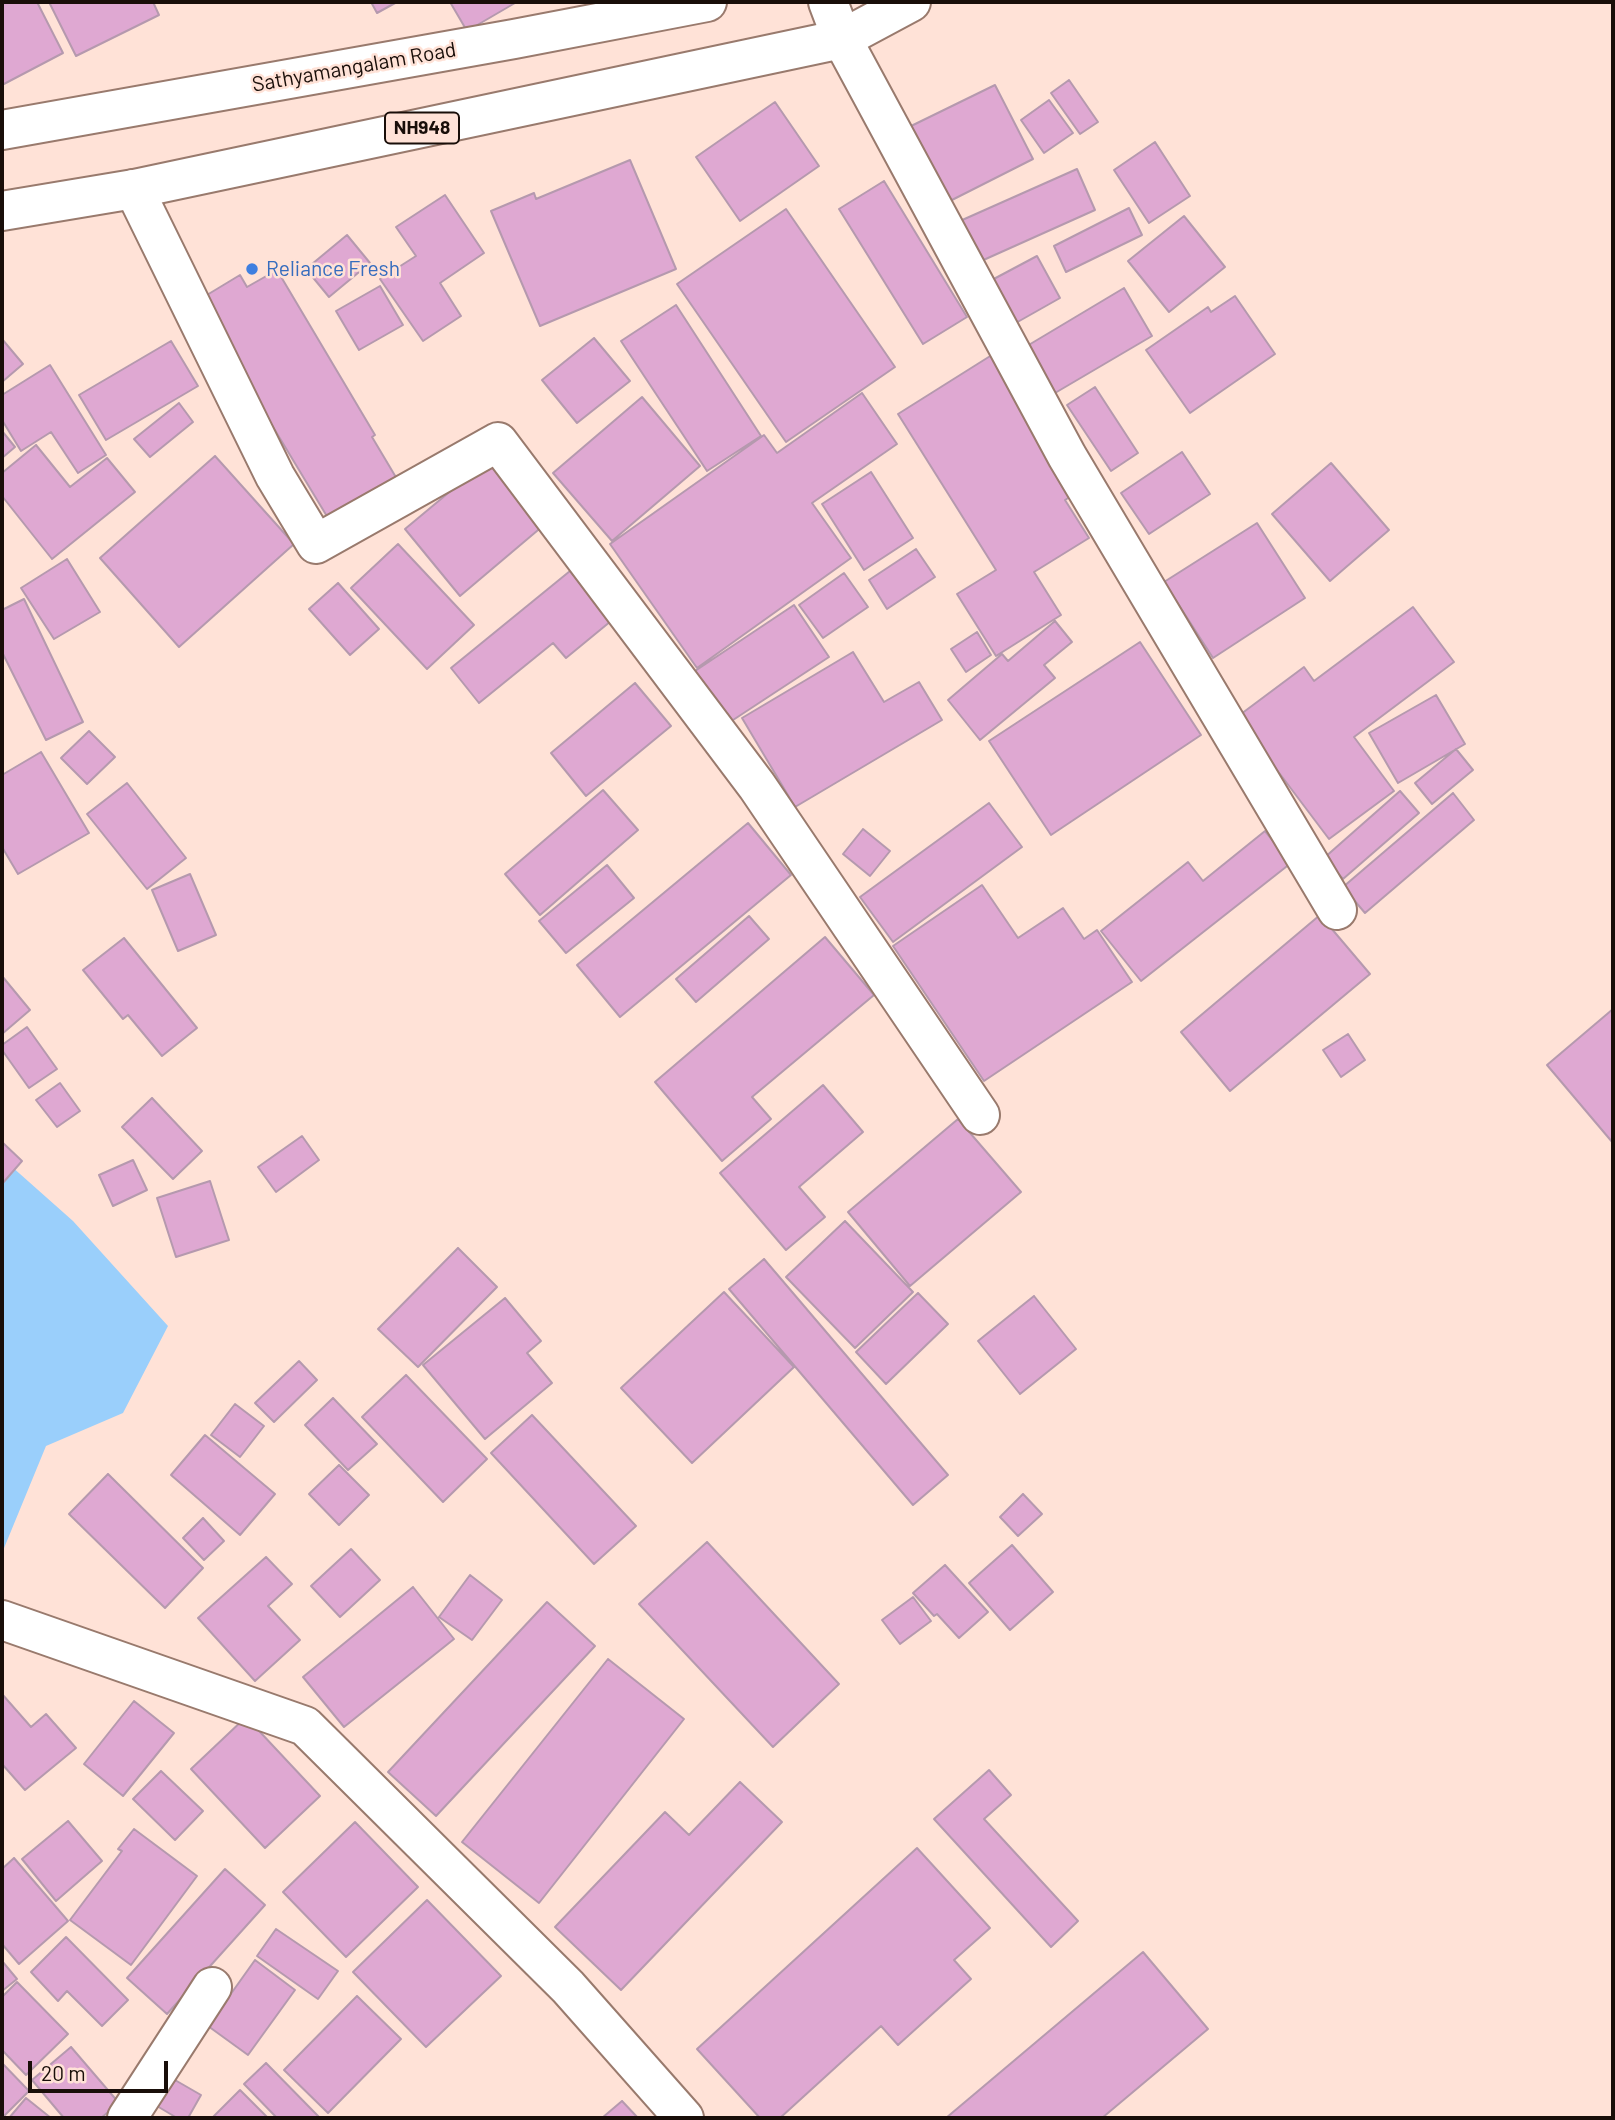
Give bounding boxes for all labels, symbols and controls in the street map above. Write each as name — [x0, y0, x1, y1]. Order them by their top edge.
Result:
street label: Sathyamangalam Road — [250, 37, 458, 97]
road number: NH948 — [385, 112, 459, 144]
place label: Reliance Fresh — [266, 256, 400, 282]
marker: Reliance Fresh — [244, 261, 260, 277]
scale bar — [32, 2046, 172, 2090]
text: 20 m — [41, 2060, 86, 2085]

